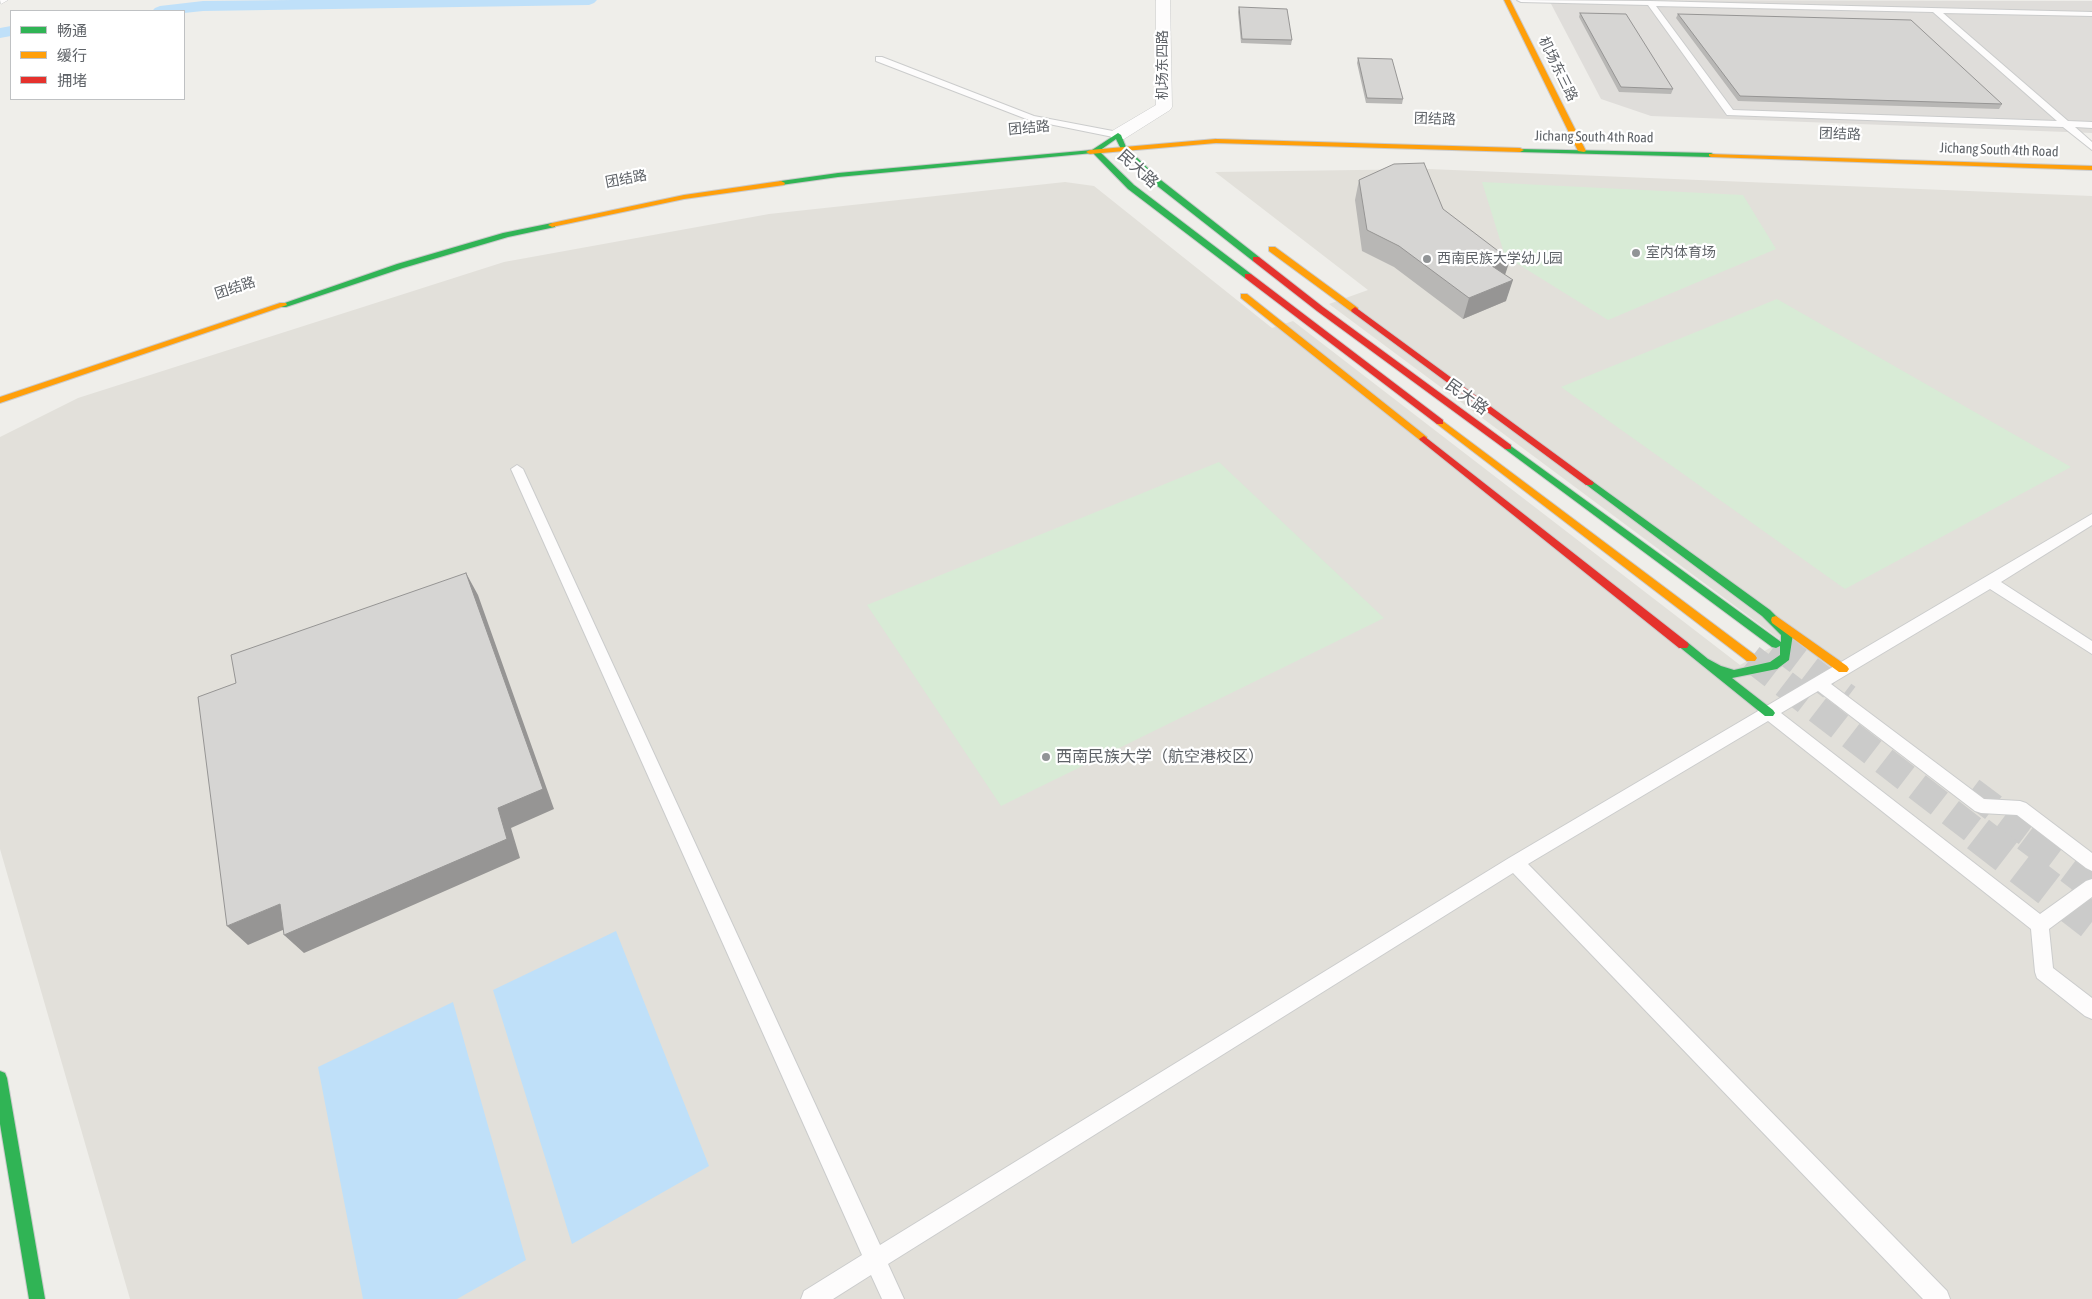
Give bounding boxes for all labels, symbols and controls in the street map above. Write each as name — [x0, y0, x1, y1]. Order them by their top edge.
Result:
legend — [10, 10, 185, 100]
text: 畅通 — [57, 22, 87, 39]
street label: 机场东四路 — [1155, 30, 1171, 100]
street label: 机场东三路 — [1535, 34, 1581, 104]
text: 缓行 — [57, 47, 87, 64]
text: 拥堵 — [57, 72, 87, 89]
street label: 团结路 — [1414, 110, 1456, 128]
street label: 团结路 — [1007, 118, 1051, 138]
street label: 团结路 — [1819, 125, 1861, 143]
street label: Jichang South 4th Road — [1534, 128, 1654, 146]
street label: Jichang South 4th Road — [1939, 140, 2059, 160]
street label: 民大路 — [1114, 146, 1162, 192]
street label: 团结路 — [604, 167, 648, 191]
place label: 室内体育场 — [1646, 245, 1716, 261]
marker: 室内体育场 — [1630, 247, 1642, 259]
place label: 西南民族大学幼儿园 — [1437, 251, 1563, 267]
marker: 西南民族大学幼儿园 — [1421, 253, 1433, 265]
street label: 团结路 — [212, 274, 258, 302]
street label: 民大路 — [1442, 375, 1492, 419]
place label: 西南民族大学（航空港校区） — [1056, 747, 1264, 767]
marker: 西南民族大学（航空港校区） — [1040, 751, 1052, 763]

